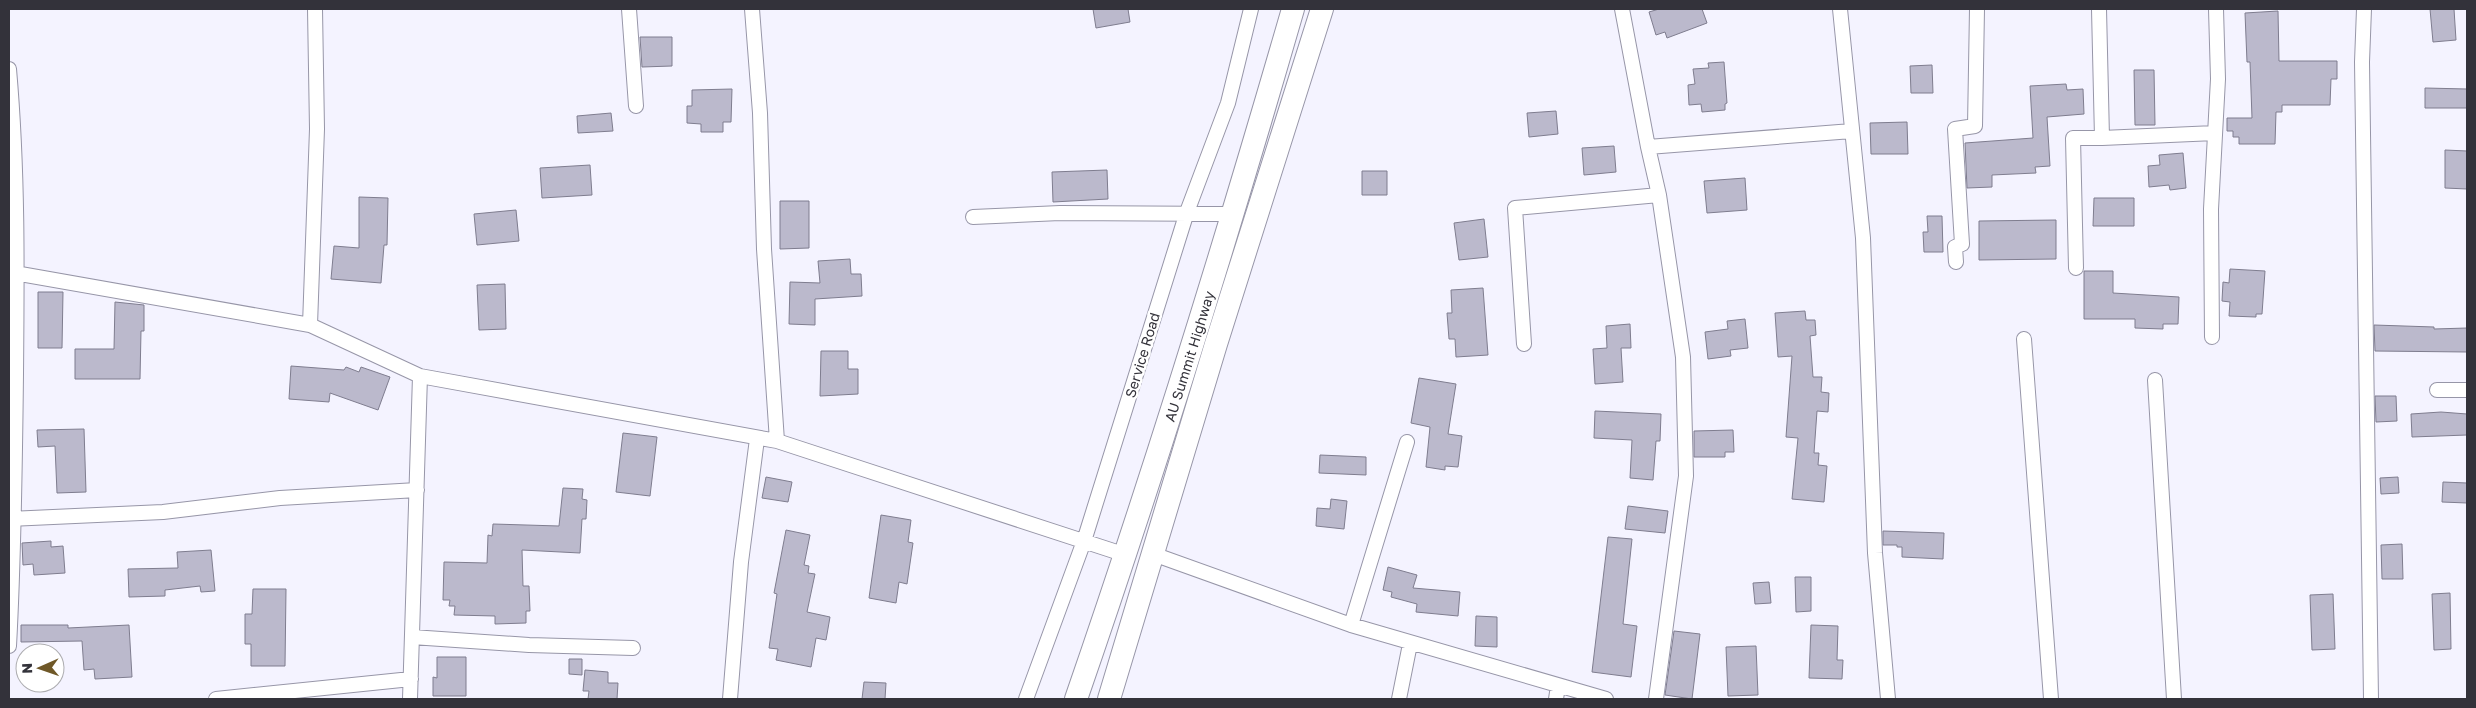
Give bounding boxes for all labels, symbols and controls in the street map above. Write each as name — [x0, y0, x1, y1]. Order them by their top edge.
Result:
street label: AU Summit Highway — [1160, 289, 1217, 423]
street label: Service Road — [1121, 310, 1163, 400]
north arrow — [15, 643, 65, 693]
text: N — [18, 663, 35, 674]

